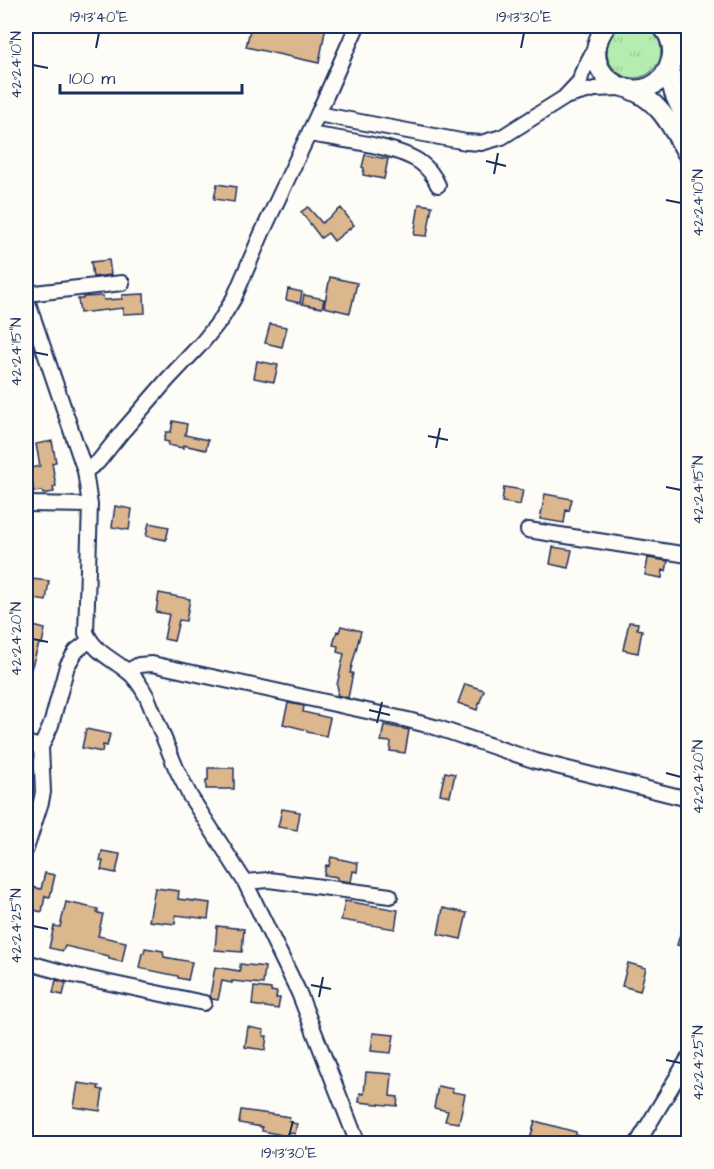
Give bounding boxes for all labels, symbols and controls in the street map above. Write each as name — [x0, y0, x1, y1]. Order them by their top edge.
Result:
text: 19°13'40"E — [70, 7, 128, 28]
text: 19°13'30"E — [496, 7, 552, 28]
text: 42°24'10"N — [6, 31, 27, 99]
scale bar — [60, 57, 242, 95]
text: 100 m — [69, 66, 115, 91]
text: 42°24'10"N — [688, 169, 709, 237]
text: 42°24'15"N — [6, 318, 27, 386]
text: 42°24'15"N — [688, 456, 709, 524]
text: 42°24'20"N — [6, 602, 27, 676]
text: 42°24'20"N — [688, 740, 709, 814]
text: 42°24'25"N — [6, 888, 27, 964]
text: 42°24'25"N — [688, 1025, 709, 1101]
text: 19°13'30"E — [261, 1143, 317, 1164]

